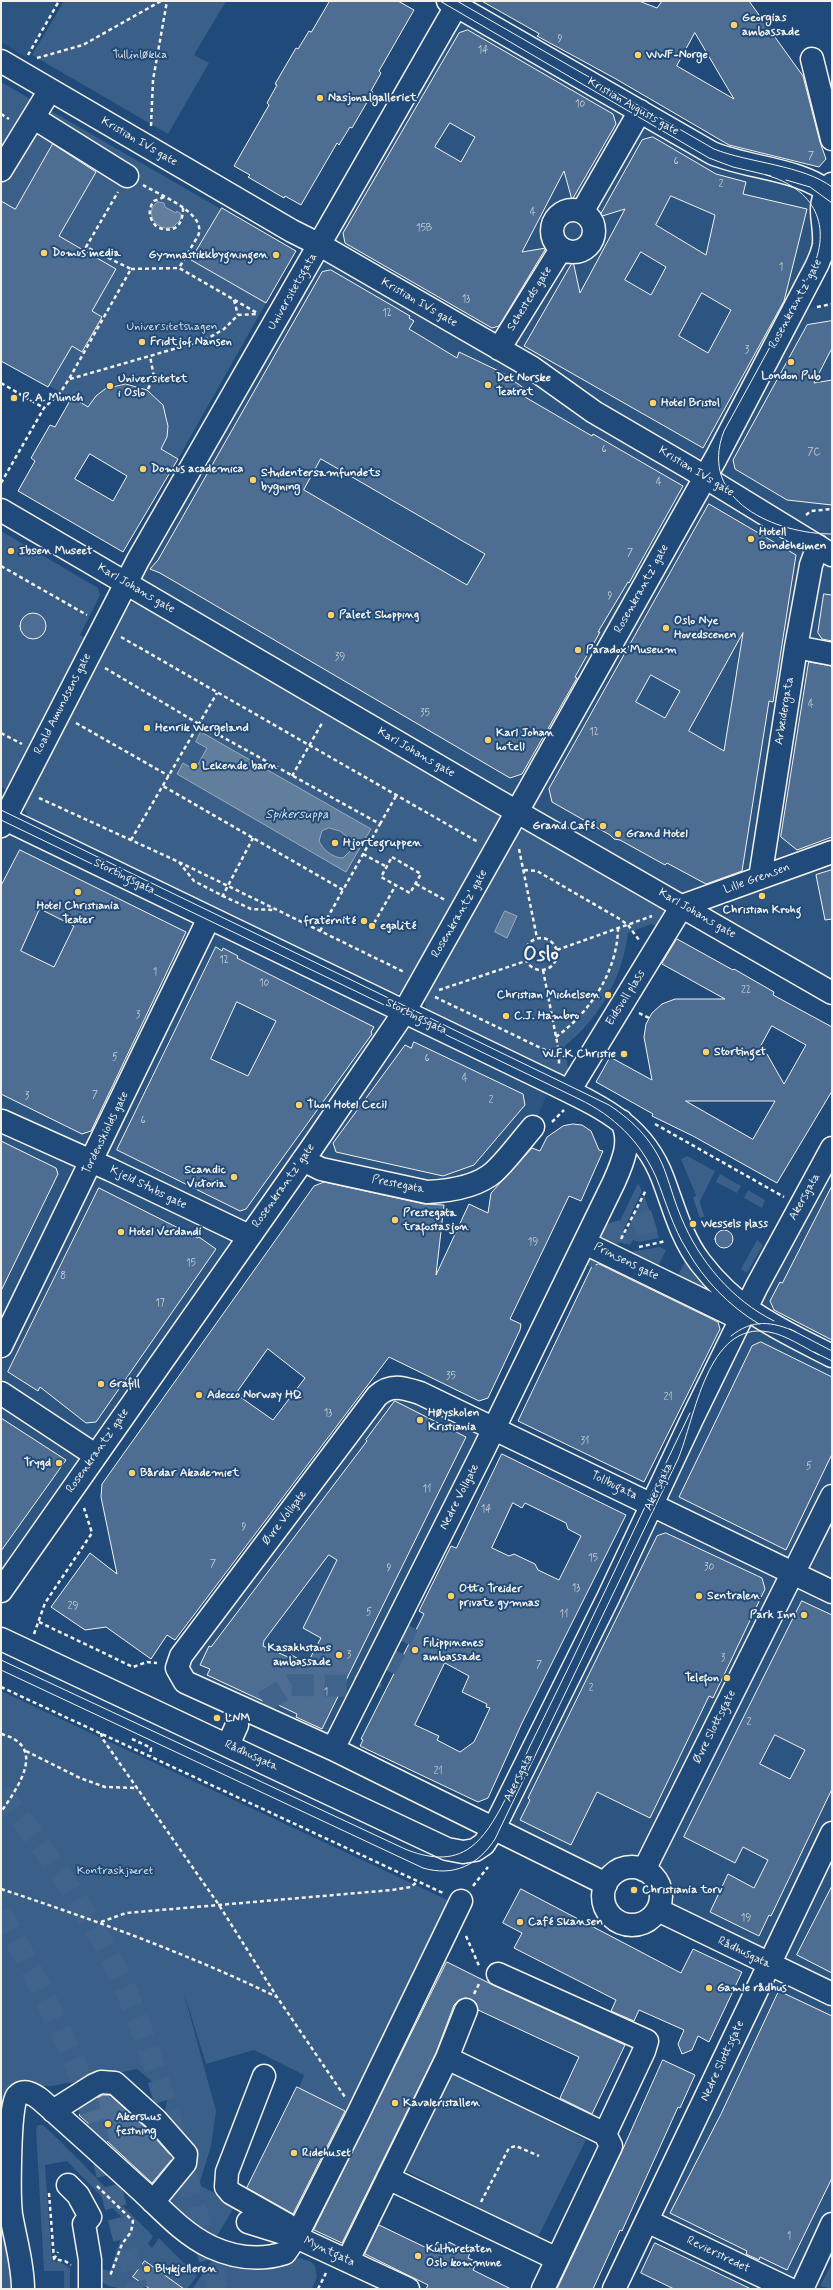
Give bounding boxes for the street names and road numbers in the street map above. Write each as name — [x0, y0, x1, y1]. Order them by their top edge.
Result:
street label: Kristian Augusts gate — [585, 75, 681, 139]
street label: Kristian IVs gate — [98, 114, 180, 170]
street label: Universitetsgata — [265, 251, 321, 333]
street label: Rosenkrantz’ gate — [766, 257, 826, 351]
street label: Sehesteds gate — [504, 264, 556, 334]
street label: Kristian IVs gate — [378, 275, 460, 331]
street label: Kristian IVs gate — [656, 444, 736, 500]
street label: Rosenkrantz’ gate — [612, 542, 672, 636]
street label: Karl Johans gate — [95, 561, 177, 617]
street label: Roald Amundsens gate — [31, 651, 95, 757]
street label: Arbeidergata — [773, 676, 797, 746]
street label: Karl Johans gate — [375, 725, 457, 781]
street label: Stortingsgata — [91, 856, 157, 898]
street label: Lille Grensen — [722, 860, 792, 898]
street label: Rosenkrantz’ gate — [429, 867, 491, 961]
street label: Karl Johans gate — [656, 886, 738, 942]
street label: Eidsvoll plass — [603, 967, 649, 1029]
street label: Stortingsgata — [383, 996, 449, 1038]
street label: Tordenskiolds gate — [80, 1089, 132, 1177]
street label: Rosenkrantz’ gate — [250, 1141, 318, 1231]
street label: Kjeld Stubs gate — [107, 1163, 189, 1213]
street label: Akersgata — [786, 1171, 824, 1223]
street label: Prestegata — [370, 1173, 426, 1197]
street label: Prinsens gate — [591, 1240, 661, 1284]
street label: Rosenkrantz’ gate — [64, 1406, 132, 1496]
street label: Akersgata — [642, 1461, 676, 1513]
street label: Nedre Vollgate — [437, 1462, 483, 1532]
street label: Tollbugata — [588, 1469, 640, 1503]
street label: Øvre Vollgate — [260, 1488, 310, 1548]
street label: Øvre Slottsgate — [690, 1688, 740, 1766]
street label: Rådhusgata — [222, 1737, 280, 1775]
street label: Akersgata — [501, 1752, 537, 1804]
street label: Rådhusgata — [715, 1934, 773, 1972]
street label: Nedre Slottsgate — [698, 2018, 748, 2104]
street label: Revierstredet — [684, 2233, 752, 2277]
street label: Myntgata — [301, 2234, 357, 2270]

